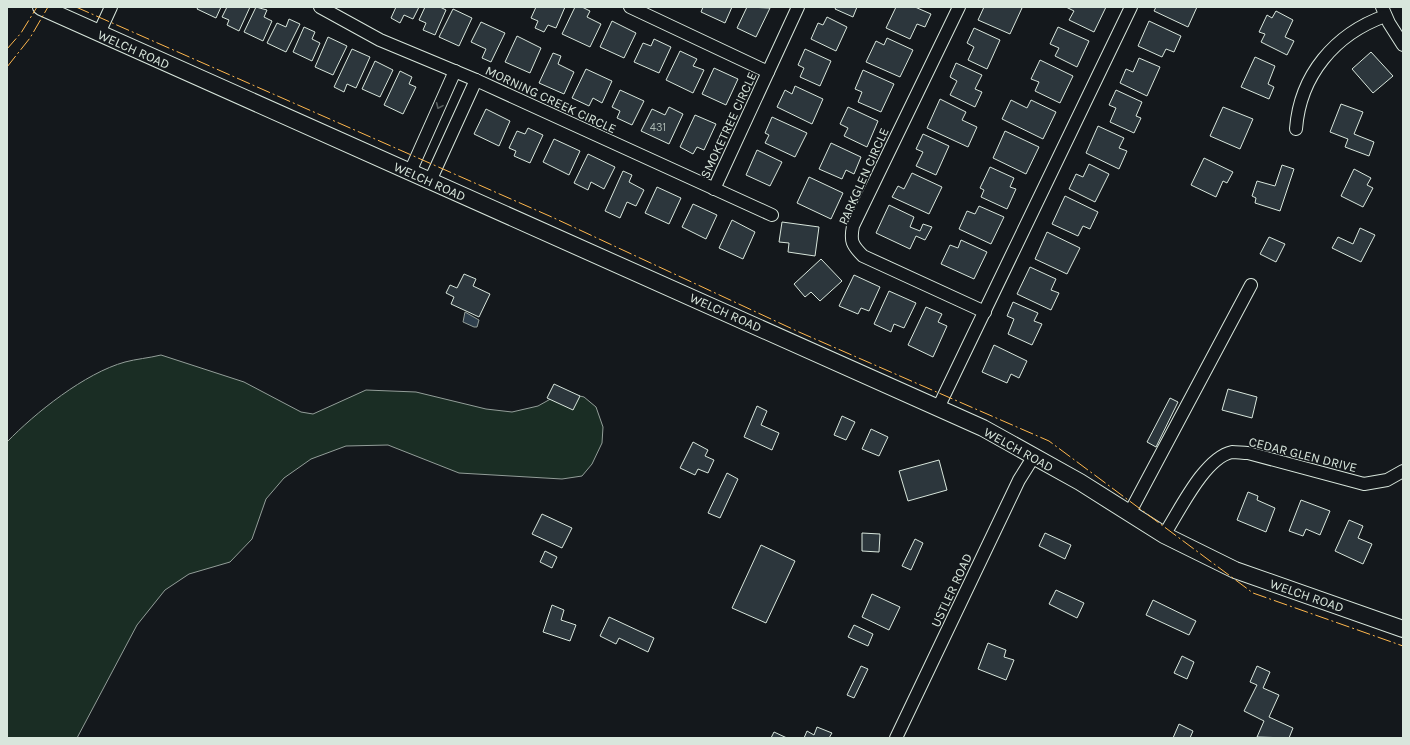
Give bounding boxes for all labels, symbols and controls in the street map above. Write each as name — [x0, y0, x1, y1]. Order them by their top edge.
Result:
street label: WELCH ROAD — [96, 27, 172, 72]
street label: MORNING CREEK CIRCLE — [483, 63, 619, 136]
street label: SMOKETREE CIRCLE — [697, 70, 760, 181]
one-way arrow — [436, 103, 444, 110]
house number: 431 — [650, 121, 666, 134]
street label: PARKGLEN CIRCLE — [835, 125, 892, 227]
street label: WELCH ROAD — [392, 159, 468, 204]
street label: WELCH ROAD — [688, 290, 764, 335]
street label: WELCH ROAD — [981, 424, 1056, 475]
street label: CEDAR GLEN DRIVE — [1247, 434, 1359, 475]
street label: USTLER ROAD — [928, 551, 975, 629]
street label: WELCH ROAD — [1268, 576, 1346, 615]

